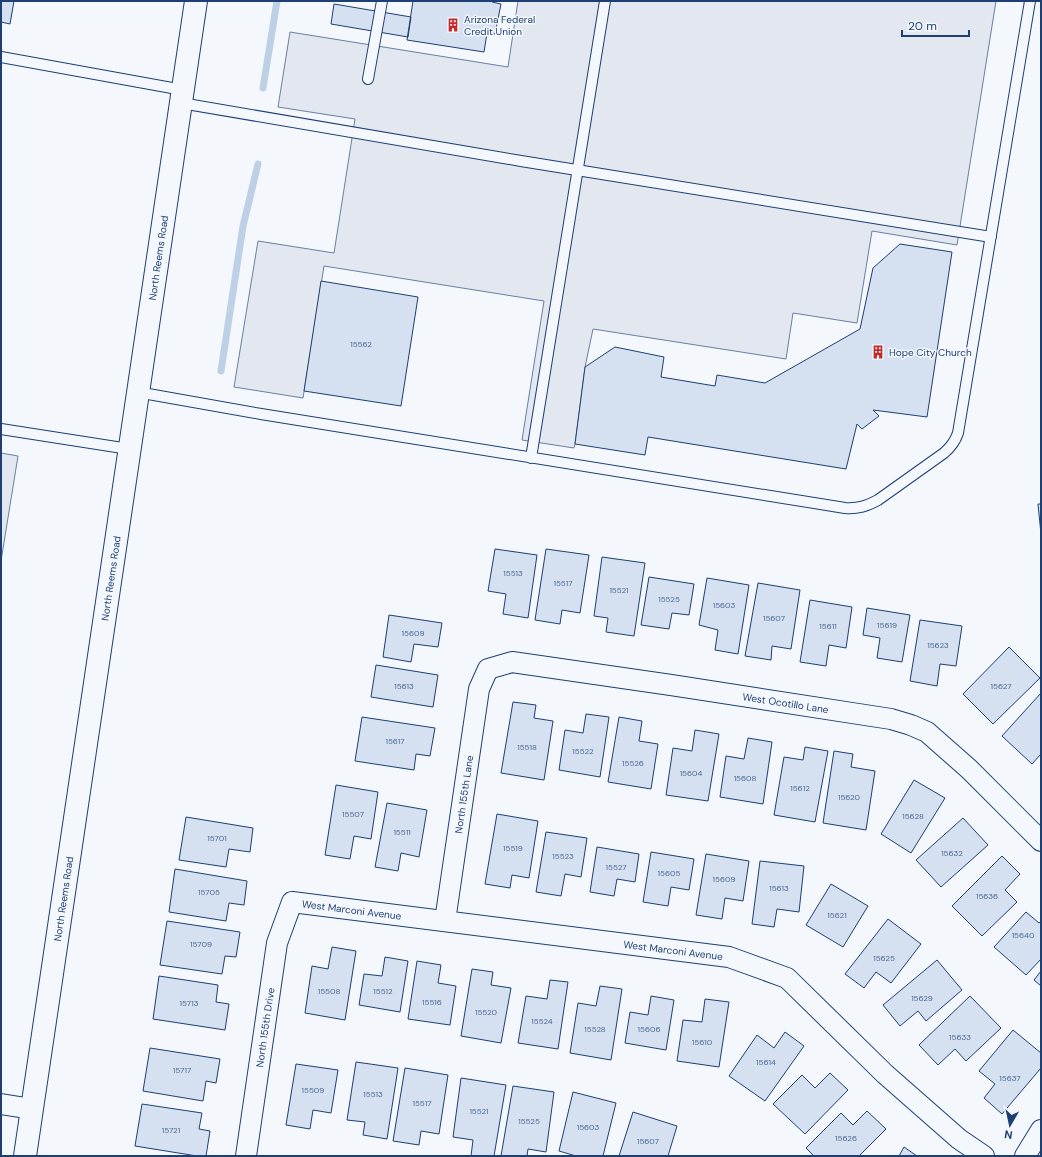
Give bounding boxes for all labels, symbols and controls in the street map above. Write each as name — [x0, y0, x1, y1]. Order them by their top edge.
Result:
scale bar — [902, 12, 969, 38]
place label: Arizona Federal Credit Union — [464, 13, 535, 38]
building icon: Arizona Federal Credit Union — [445, 17, 461, 33]
text: 20 m — [908, 18, 937, 34]
street label: North Reems Road — [145, 214, 171, 301]
house number: 15562 — [350, 339, 372, 349]
building icon: Hope City Church — [870, 344, 886, 360]
place label: Hope City Church — [889, 346, 972, 359]
street label: North Reems Road — [98, 535, 123, 622]
house number: 15513 — [503, 568, 523, 578]
house number: 15517 — [553, 578, 573, 588]
house number: 15521 — [609, 585, 629, 595]
house number: 15525 — [658, 594, 680, 604]
house number: 15603 — [713, 600, 736, 610]
house number: 15607 — [763, 613, 785, 623]
house number: 15619 — [877, 620, 897, 630]
house number: 15611 — [819, 621, 837, 631]
house number: 15609 — [402, 628, 424, 638]
house number: 15623 — [927, 640, 949, 650]
house number: 15613 — [394, 681, 414, 691]
house number: 15627 — [991, 681, 1011, 691]
street label: West Ocotillo Lane — [742, 690, 830, 716]
house number: 15617 — [385, 736, 405, 746]
house number: 15518 — [517, 742, 537, 752]
house number: 15522 — [572, 746, 594, 756]
street label: North 155th Lane — [451, 754, 476, 834]
house number: 15526 — [622, 758, 644, 768]
house number: 15604 — [680, 768, 703, 778]
house number: 15608 — [734, 773, 756, 783]
house number: 15612 — [790, 783, 810, 793]
house number: 15620 — [838, 792, 861, 802]
house number: 15507 — [342, 809, 364, 819]
house number: 15628 — [902, 811, 924, 821]
house number: 15511 — [393, 827, 411, 837]
house number: 15701 — [207, 833, 227, 843]
house number: 15519 — [503, 843, 523, 853]
house number: 15632 — [941, 848, 963, 858]
house number: 15523 — [552, 851, 574, 861]
street label: North Reems Road — [50, 855, 76, 942]
house number: 15527 — [606, 862, 626, 872]
house number: 15605 — [658, 868, 680, 878]
house number: 15609 — [713, 874, 735, 884]
house number: 15613 — [769, 883, 789, 893]
house number: 15705 — [198, 887, 220, 897]
house number: 15636 — [976, 891, 998, 901]
street label: West Marconi Avenue — [301, 897, 402, 922]
house number: 15621 — [827, 910, 847, 920]
house number: 15640 — [1012, 930, 1035, 940]
street label: West Marconi Avenue — [623, 937, 724, 963]
house number: 15709 — [190, 939, 212, 949]
house number: 15625 — [873, 953, 895, 963]
street label: North 155th Drive — [253, 986, 277, 1068]
house number: 15508 — [318, 986, 340, 996]
house number: 15512 — [373, 986, 393, 996]
house number: 15629 — [911, 993, 933, 1003]
house number: 15516 — [422, 997, 442, 1007]
house number: 15713 — [180, 998, 199, 1008]
house number: 15520 — [475, 1007, 498, 1017]
house number: 15524 — [531, 1016, 553, 1026]
house number: 15528 — [584, 1024, 606, 1034]
house number: 15606 — [638, 1024, 660, 1034]
house number: 15633 — [949, 1032, 971, 1042]
house number: 15610 — [692, 1037, 713, 1047]
house number: 15614 — [756, 1057, 776, 1067]
house number: 15717 — [173, 1065, 191, 1075]
house number: 15637 — [999, 1073, 1021, 1083]
house number: 15509 — [302, 1085, 324, 1095]
house number: 15513 — [363, 1089, 383, 1099]
house number: 15517 — [412, 1098, 432, 1108]
north arrow — [990, 1105, 1030, 1145]
house number: 15521 — [469, 1106, 489, 1116]
house number: 15525 — [518, 1116, 540, 1126]
house number: 15603 — [577, 1122, 600, 1132]
house number: 15721 — [162, 1125, 180, 1135]
text: N — [1003, 1127, 1013, 1142]
house number: 15626 — [835, 1133, 857, 1143]
house number: 15607 — [637, 1136, 659, 1146]

